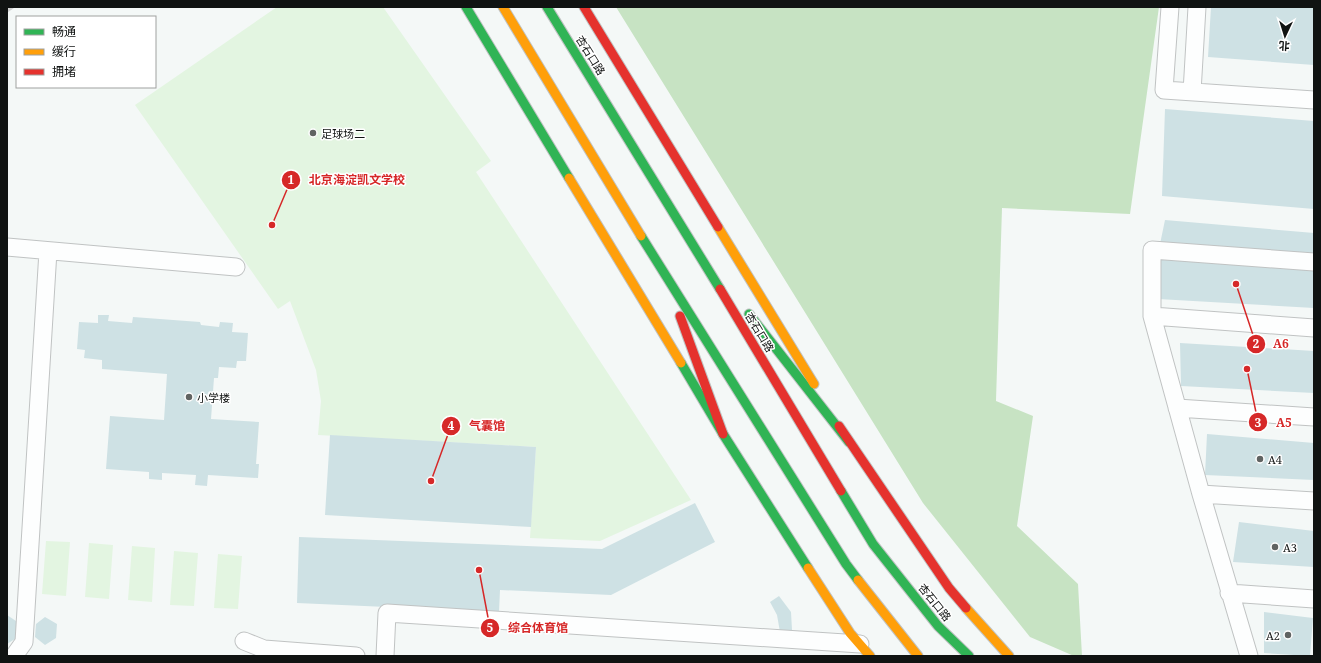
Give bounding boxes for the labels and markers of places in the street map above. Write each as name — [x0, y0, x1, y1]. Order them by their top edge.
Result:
place label: 足球场二 — [321, 126, 365, 141]
marker: 足球场二 — [308, 128, 318, 138]
callout: 北京海淀凯文学校 — [281, 168, 413, 192]
callout: A6 — [1246, 332, 1297, 356]
place label: 小学楼 — [197, 390, 230, 405]
marker: 小学楼 — [184, 392, 194, 402]
callout: A5 — [1248, 410, 1299, 434]
callout: 气囊馆 — [441, 414, 513, 438]
place label: A4 — [1268, 452, 1282, 467]
marker: A4 — [1255, 454, 1265, 464]
place label: A3 — [1283, 540, 1297, 555]
marker: A3 — [1270, 542, 1280, 552]
callout: 综合体育馆 — [480, 616, 576, 640]
place label: A2 — [1266, 628, 1280, 643]
marker: A2 — [1283, 630, 1293, 640]

